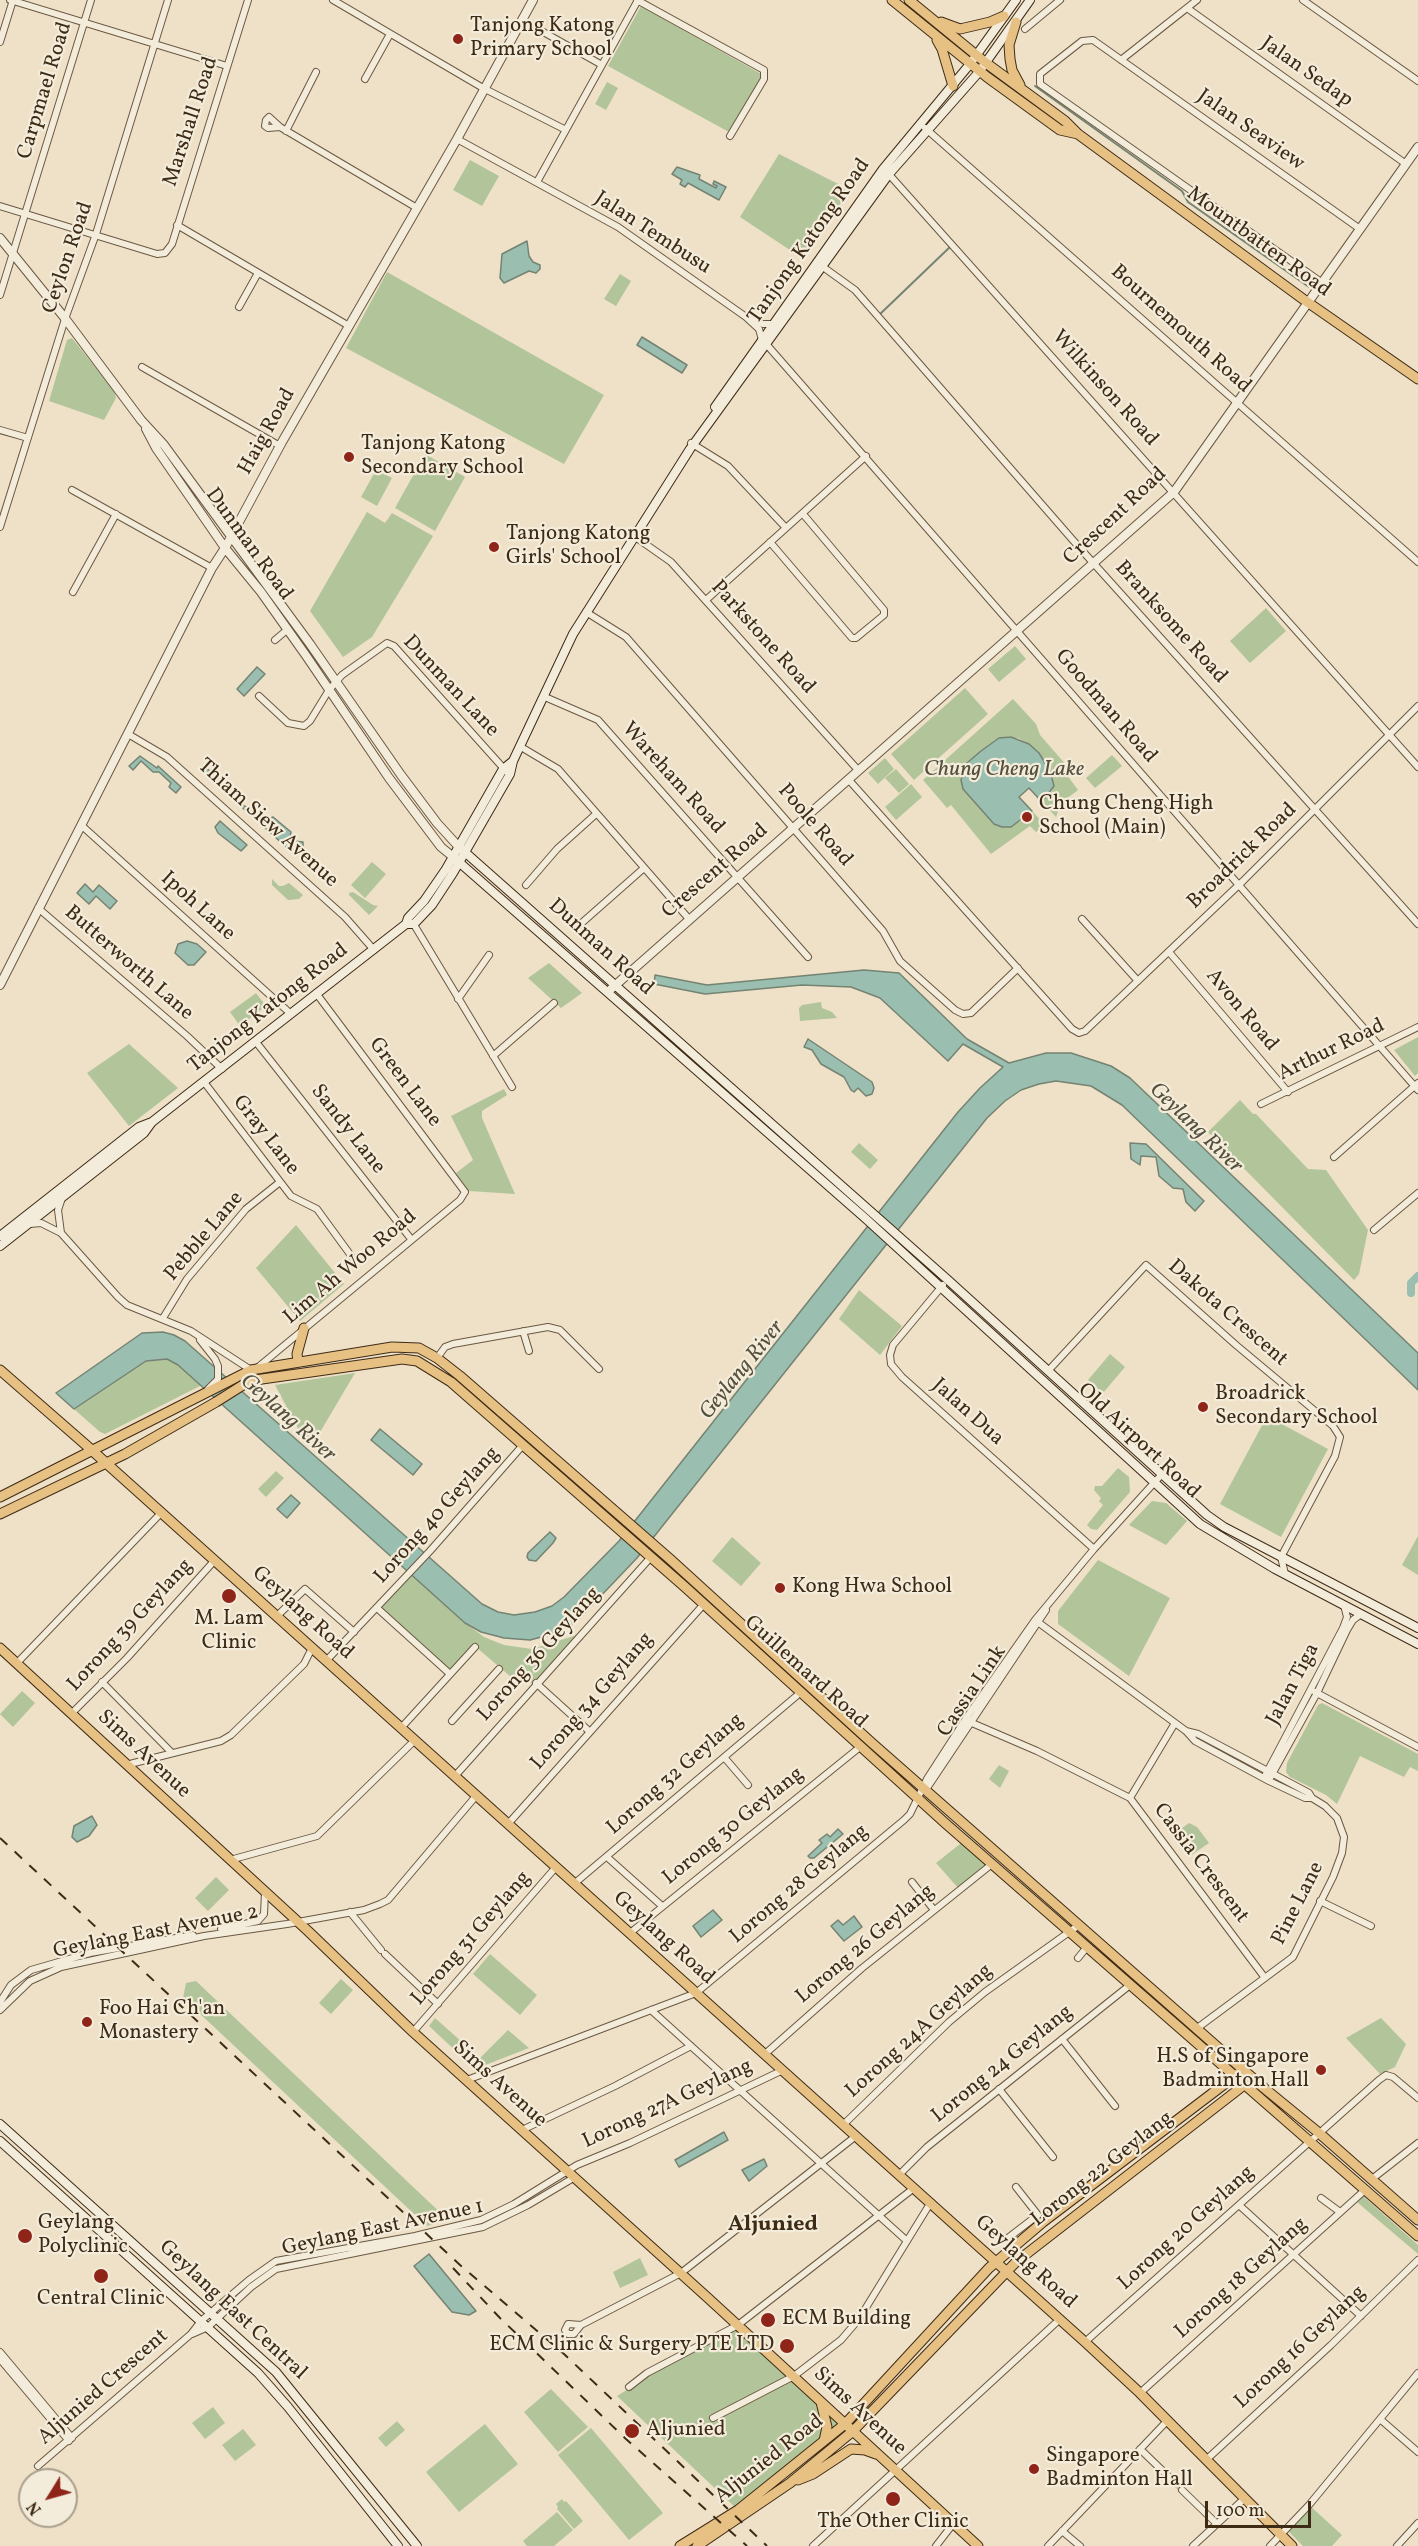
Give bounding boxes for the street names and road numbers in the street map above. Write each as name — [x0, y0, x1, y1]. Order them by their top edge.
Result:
street label: Carpmael Road — [13, 19, 79, 163]
street label: Jalan Sedap — [1255, 32, 1357, 114]
street label: Marshall Road — [159, 54, 225, 190]
street label: Jalan Seaview — [1191, 85, 1309, 177]
street label: Tanjong Katong Road — [743, 154, 877, 330]
street label: Mountbatten Road — [1181, 182, 1335, 304]
street label: Jalan Tembusu — [589, 187, 715, 281]
street label: Ceylon Road — [38, 199, 100, 317]
street label: Bournemouth Road — [1105, 260, 1255, 400]
street label: Wilkinson Road — [1045, 326, 1163, 452]
street label: Haig Road — [234, 384, 302, 480]
street label: Crescent Road — [1059, 463, 1173, 571]
street label: Dunman Road — [199, 484, 297, 606]
street label: Branksome Road — [1108, 556, 1232, 690]
street label: Parkstone Road — [704, 576, 820, 700]
street label: Dunman Lane — [396, 631, 504, 743]
street label: Goodman Road — [1049, 645, 1161, 769]
street label: Wareham Road — [615, 718, 729, 840]
street label: Thiam Siew Avenue — [191, 754, 343, 894]
street label: Poole Road — [771, 779, 857, 873]
street label: Broadrick Road — [1183, 798, 1303, 916]
street label: Crescent Road — [658, 819, 774, 925]
street label: Ipoh Lane — [154, 867, 240, 947]
street label: Dunman Road — [542, 894, 658, 1002]
street label: Butterworth Lane — [58, 901, 198, 1027]
street label: Tanjong Katong Road — [184, 939, 354, 1079]
street label: Avon Road — [1199, 965, 1283, 1057]
street label: Arthur Road — [1274, 1014, 1390, 1088]
street label: Green Lane — [362, 1033, 446, 1133]
street label: Sandy Lane — [304, 1080, 390, 1180]
street label: Gray Lane — [226, 1091, 304, 1181]
street label: Pebble Lane — [160, 1187, 250, 1287]
street label: Lim Ah Woo Road — [279, 1205, 423, 1331]
street label: Dakota Crescent — [1162, 1255, 1292, 1373]
street label: Jalan Dua — [926, 1374, 1008, 1452]
street label: Old Airport Road — [1071, 1379, 1205, 1505]
street label: Lorong 40 Geylang — [370, 1442, 506, 1590]
street label: Lorong 39 Geylang — [63, 1554, 199, 1698]
street label: Geylang Road — [246, 1562, 358, 1666]
street label: Lorong 36 Geylang — [473, 1582, 607, 1728]
street label: Guillemard Road — [738, 1611, 872, 1735]
street label: Lorong 34 Geylang — [526, 1628, 660, 1776]
street label: Jalan Tiga — [1262, 1640, 1326, 1730]
street label: Cassia Link — [933, 1641, 1013, 1743]
street label: Sims Avenue — [91, 1705, 195, 1805]
street label: Lorong 32 Geylang — [602, 1709, 750, 1841]
street label: Lorong 30 Geylang — [658, 1762, 810, 1892]
street label: Cassia Crescent — [1147, 1799, 1253, 1929]
street label: Lorong 28 Geylang — [726, 1820, 874, 1950]
street label: Pine Lane — [1267, 1858, 1331, 1950]
street label: Lorong 31 Geylang — [407, 1867, 537, 2011]
street label: Lorong 26 Geylang — [792, 1880, 940, 2010]
street label: Geylang Road — [607, 1887, 719, 1991]
street label: Geylang East Avenue 2 — [51, 1901, 261, 1965]
street label: Lorong 24A Geylang — [841, 1959, 999, 2105]
street label: Lorong 24 Geylang — [927, 2000, 1079, 2130]
street label: Sims Avenue — [447, 2036, 551, 2134]
street label: Lorong 27A Geylang — [579, 2055, 757, 2155]
street label: Lorong 22 Geylang — [1027, 2107, 1179, 2233]
street label: Lorong 20 Geylang — [1114, 2161, 1260, 2297]
street label: Geylang East Avenue 1 — [280, 2195, 486, 2263]
street label: Geylang Road — [969, 2211, 1081, 2315]
street label: Lorong 18 Geylang — [1170, 2213, 1314, 2345]
street label: Geylang East Central — [153, 2236, 311, 2386]
street label: Lorong 16 Geylang — [1230, 2281, 1372, 2415]
street label: Aljunied Crescent — [34, 2325, 174, 2451]
street label: Sims Avenue — [807, 2362, 911, 2462]
street label: Aljunied Road — [711, 2410, 829, 2510]

